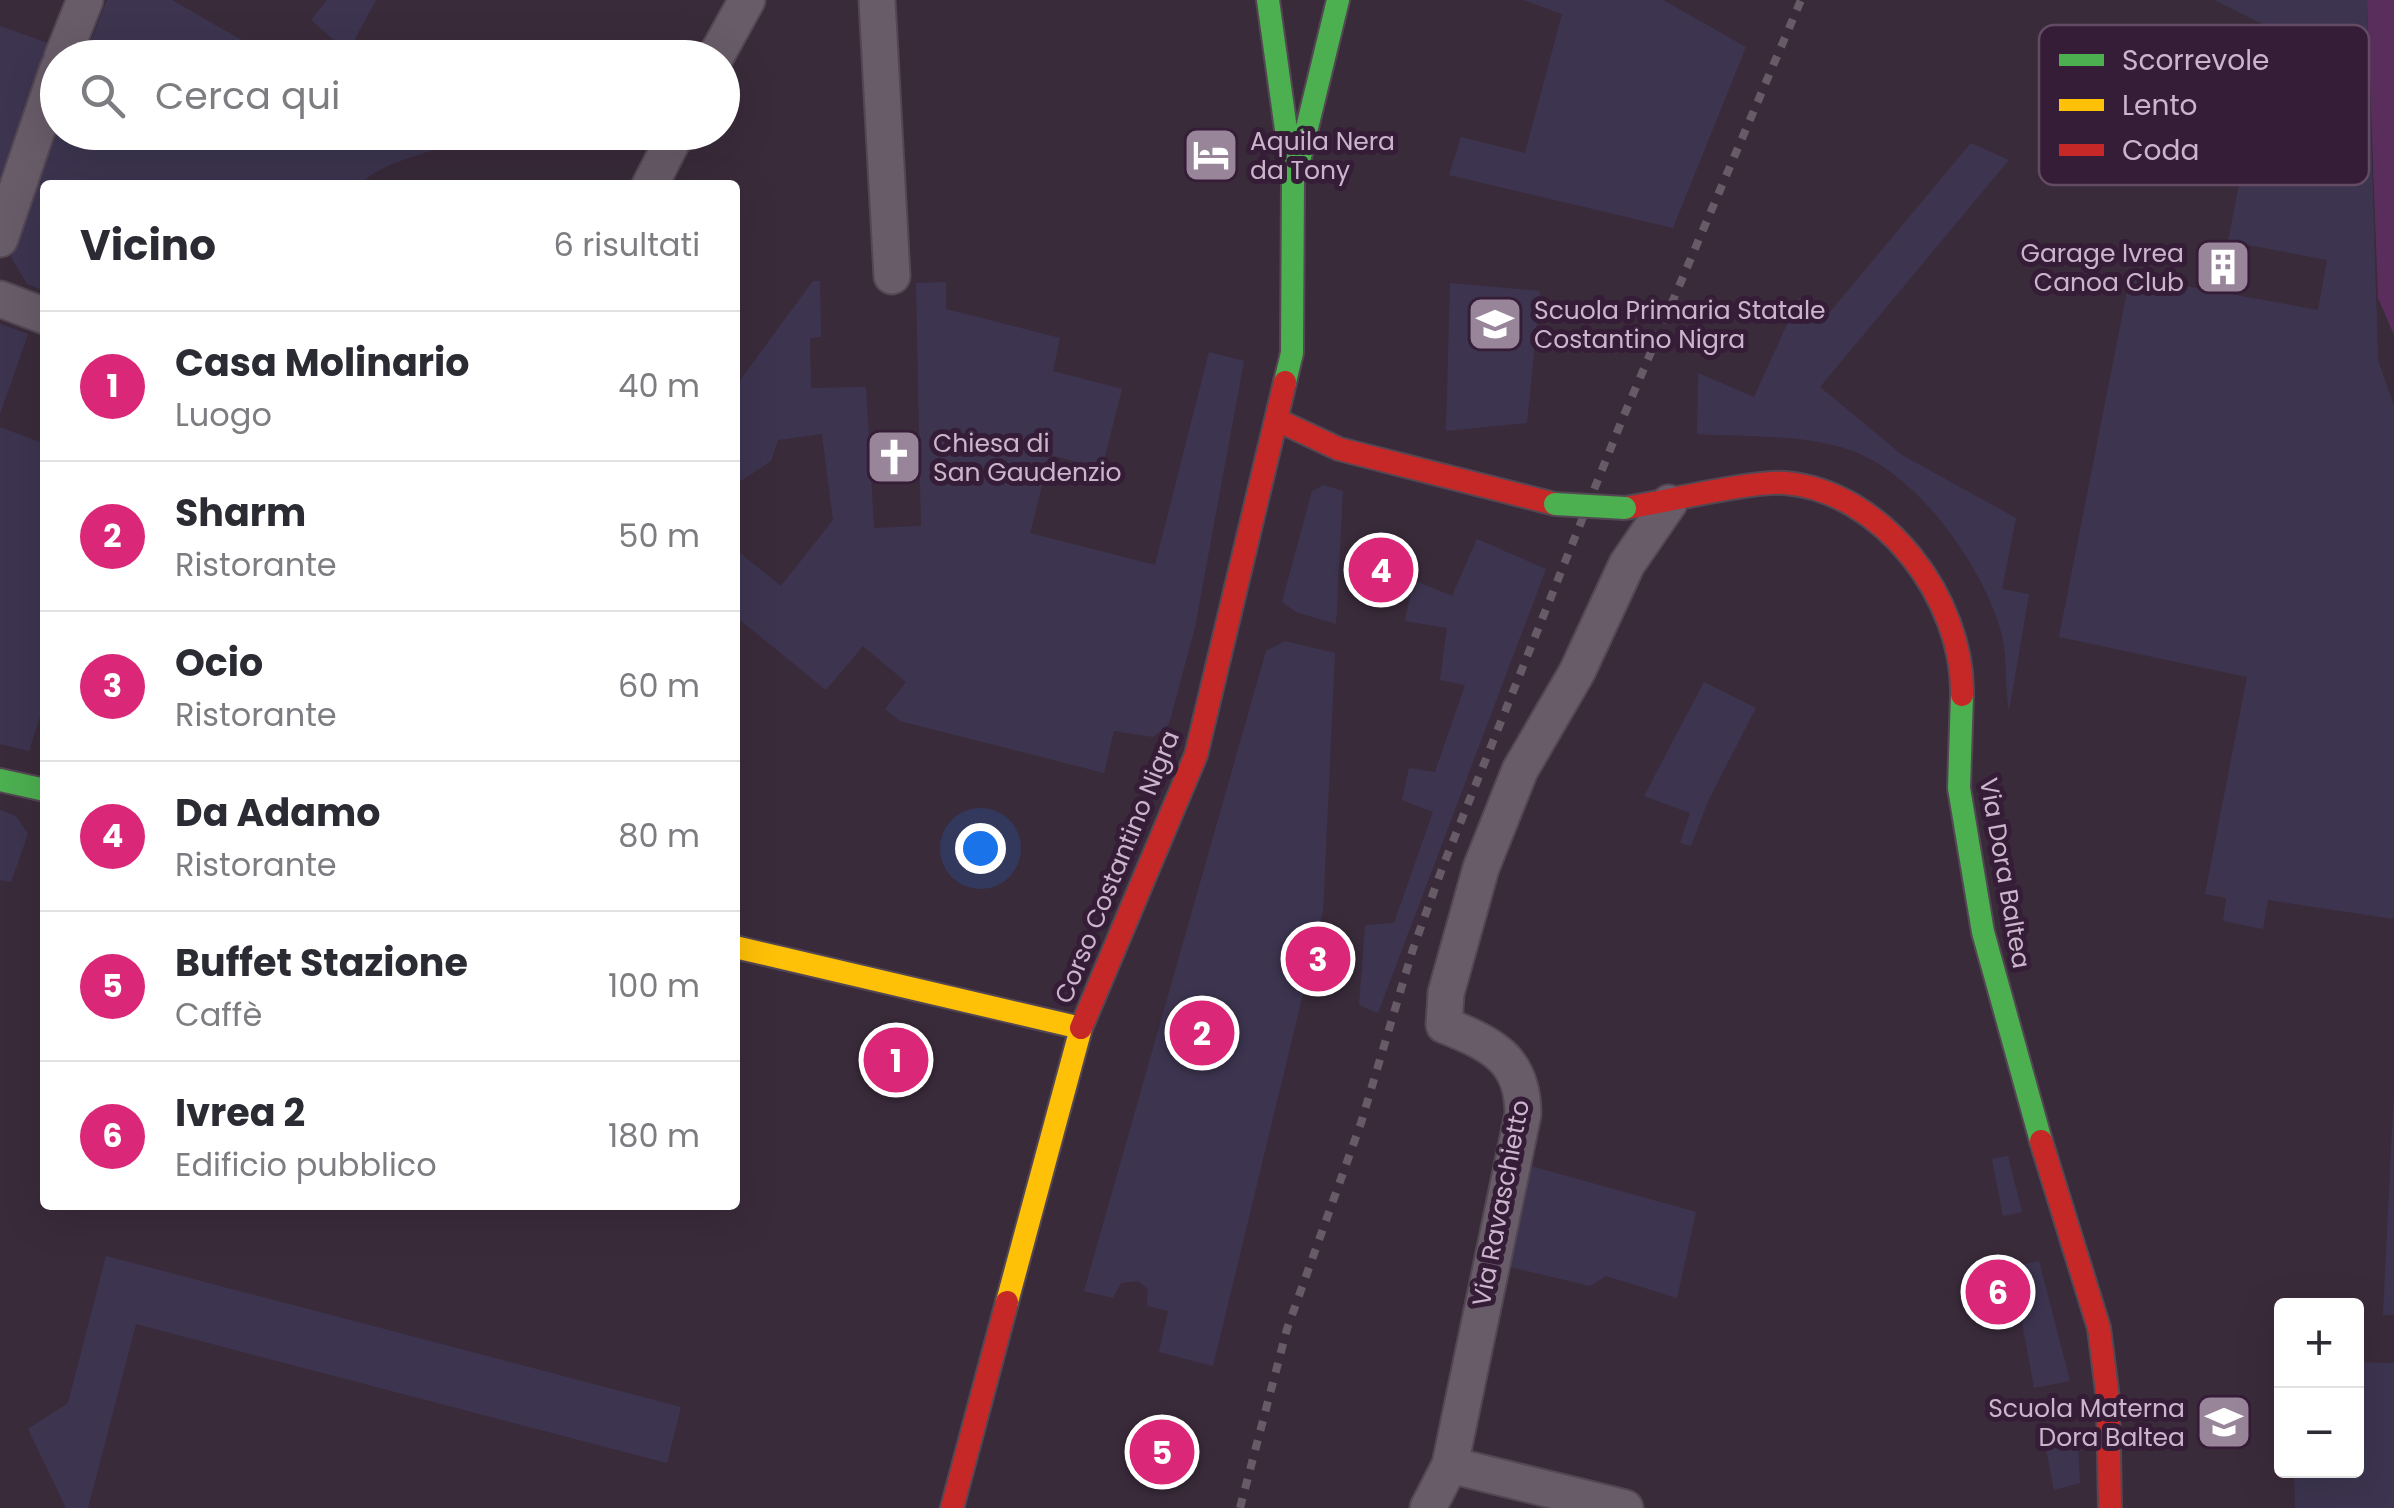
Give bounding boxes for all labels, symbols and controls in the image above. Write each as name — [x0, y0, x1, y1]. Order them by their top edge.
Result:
legend — [2039, 25, 2369, 185]
search box — [40, 40, 740, 150]
text: Scorrevole — [2122, 41, 2269, 80]
icon: search — [75, 68, 130, 123]
text: Cerca qui — [155, 69, 340, 122]
text: Lento — [2122, 86, 2198, 125]
place label: Aquila Nera da Tony — [1250, 124, 1395, 188]
hotel icon: Aquila Nera da Tony — [1181, 125, 1241, 185]
text: Coda — [2122, 131, 2199, 170]
text: Vicino — [80, 216, 216, 275]
text: 6 risultati — [553, 222, 700, 267]
place label: Garage Ivrea Canoa Club — [2020, 236, 2184, 300]
building icon: Garage Ivrea Canoa Club — [2193, 237, 2253, 297]
place label: Scuola Primaria Statale Costantino Nigra — [1534, 293, 1826, 357]
school or university icon: Scuola Primaria Statale Costantino Nigra — [1465, 294, 1525, 354]
text: Casa Molinario — [175, 336, 469, 389]
text: 1 — [106, 363, 119, 408]
text: 40 m — [618, 363, 700, 408]
text: Luogo — [175, 392, 272, 437]
place label: Chiesa di San Gaudenzio — [933, 426, 1122, 490]
church icon: Chiesa di San Gaudenzio — [864, 427, 924, 487]
text: Sharm — [175, 486, 306, 539]
text: 2 — [103, 513, 122, 558]
text: 50 m — [618, 513, 700, 558]
pin: 4 — [1348, 532, 1414, 608]
text: Ristorante — [175, 542, 337, 587]
text: Ocio — [175, 636, 263, 689]
text: 3 — [103, 663, 122, 708]
text: 60 m — [618, 663, 700, 708]
text: Ristorante — [175, 692, 337, 737]
street label: Corso Costantino Nigra — [1046, 725, 1188, 1009]
street label: Via Dora Baltea — [1971, 775, 2039, 971]
text: Da Adamo — [175, 786, 381, 839]
text: 4 — [102, 813, 123, 858]
text: 80 m — [618, 813, 700, 858]
your location — [955, 823, 1006, 874]
text: Ristorante — [175, 842, 337, 887]
pin: 3 — [1286, 922, 1350, 996]
text: Buffet Stazione — [175, 936, 468, 989]
text: 5 — [102, 963, 123, 1008]
text: 100 m — [608, 963, 700, 1008]
text: Caffè — [175, 992, 262, 1037]
pin: 2 — [1170, 996, 1234, 1070]
pin: 1 — [864, 1022, 928, 1098]
text: Ivrea 2 — [175, 1086, 305, 1139]
street label: Via Ravaschietto — [1464, 1097, 1538, 1309]
text: 6 — [102, 1113, 123, 1158]
text: 180 m — [608, 1113, 700, 1158]
text: Edificio pubblico — [175, 1142, 437, 1187]
pin: 6 — [1966, 1254, 2030, 1330]
map controls — [2274, 1298, 2364, 1478]
button: + — [2274, 1298, 2364, 1388]
button: − — [2274, 1388, 2364, 1478]
place label: Scuola Materna Dora Baltea — [1988, 1391, 2185, 1455]
school or university icon: Scuola Materna Dora Baltea — [2194, 1392, 2254, 1452]
pin: 5 — [1130, 1414, 1194, 1490]

